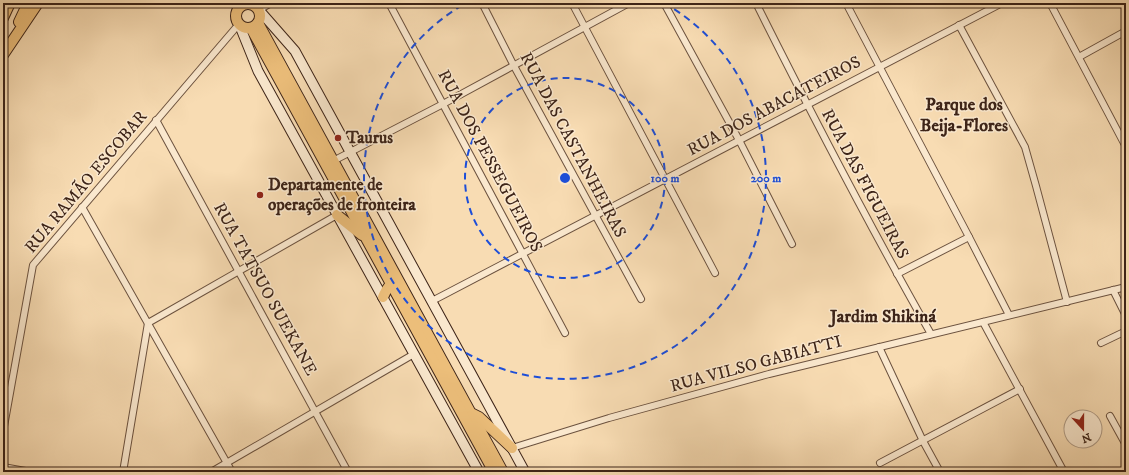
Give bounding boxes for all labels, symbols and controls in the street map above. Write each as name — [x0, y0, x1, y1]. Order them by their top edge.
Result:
street label: RUA DAS CASTANHEIRAS — [515, 49, 631, 241]
street label: RUA DOS ABACATEIROS — [683, 51, 865, 161]
street label: RUA DOS PESSEGUEIROS — [433, 66, 548, 256]
district label: Parque dos Beija-Flores — [920, 94, 1008, 137]
street label: RUA RAMÃO ESCOBAR — [19, 105, 152, 258]
street label: RUA DAS FIGUEIRAS — [816, 105, 914, 263]
place label: Taurus — [345, 127, 393, 149]
marker: Taurus — [333, 133, 343, 143]
centre of rings — [558, 171, 572, 185]
text: 100 m — [651, 171, 679, 186]
text: 200 m — [751, 171, 781, 186]
place label: Departamente de operações de fronteira — [268, 174, 416, 216]
marker: Departamente de operações de fronteira — [255, 190, 265, 200]
street label: RUA TATSUO SUEKANE — [208, 199, 322, 379]
district label: Jardim Shikiná — [828, 306, 936, 328]
street label: RUA VILSO GABIATTI — [668, 330, 844, 398]
north arrow — [1063, 409, 1103, 449]
text: N — [1080, 429, 1093, 446]

